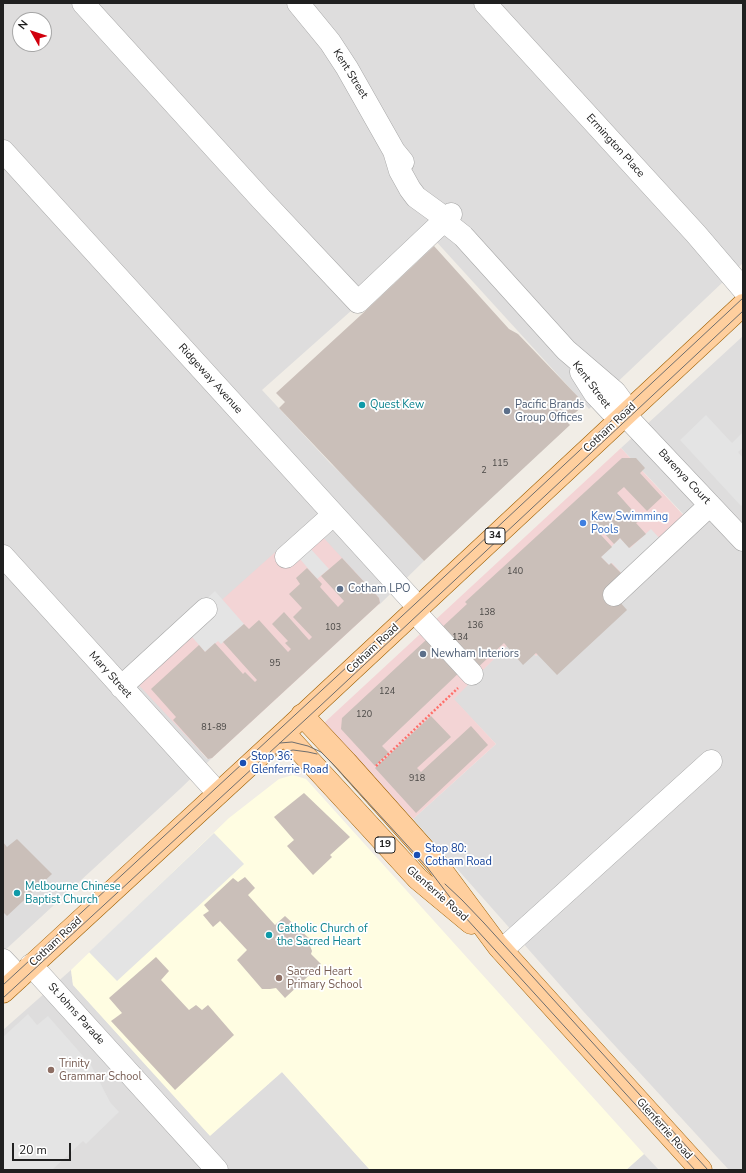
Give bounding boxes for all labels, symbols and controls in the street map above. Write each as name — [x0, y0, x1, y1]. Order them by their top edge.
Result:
north arrow — [12, 12, 52, 52]
text: N — [15, 17, 31, 33]
street label: Kent Street — [330, 47, 370, 101]
street label: Ermington Place — [583, 112, 647, 180]
street label: Ridgeway Avenue — [175, 341, 245, 417]
street label: Kent Street — [569, 359, 613, 411]
place label: Quest Kew — [370, 398, 424, 412]
place label: Pacific Brands Group Offices — [515, 398, 584, 424]
marker: Quest Kew — [357, 400, 367, 410]
street label: Cotham Road — [581, 400, 639, 456]
marker: Pacific Brands Group Offices — [502, 406, 512, 416]
street label: Barenya Court — [655, 447, 713, 507]
house number: 115 — [492, 459, 508, 469]
house number: 2 — [481, 466, 487, 476]
place label: Kew Swimming Pools — [591, 510, 668, 536]
marker: Kew Swimming Pools — [578, 518, 588, 528]
road number: 34 — [485, 528, 505, 544]
house number: 140 — [507, 567, 523, 577]
place label: Cotham LPO — [348, 582, 411, 596]
marker: Cotham LPO — [335, 584, 345, 594]
house number: 138 — [479, 608, 495, 618]
street label: Cotham Road — [344, 621, 402, 677]
house number: 136 — [467, 621, 483, 631]
house number: 103 — [325, 623, 341, 633]
house number: 134 — [452, 633, 468, 643]
place label: Newham Interiors — [431, 647, 519, 661]
street label: Mary Street — [86, 649, 134, 701]
marker: Newham Interiors — [418, 649, 428, 659]
house number: 95 — [270, 659, 280, 669]
house number: 124 — [379, 687, 395, 697]
house number: 120 — [356, 710, 372, 720]
house number: 81-89 — [201, 723, 227, 733]
place label: Stop 36: Glenferrie Road — [251, 750, 328, 776]
marker: Stop 36: Glenferrie Road — [238, 758, 248, 768]
house number: 918 — [409, 774, 425, 784]
road number: 19 — [375, 837, 395, 853]
place label: Stop 80: Cotham Road — [425, 842, 492, 868]
marker: Stop 80: Cotham Road — [412, 850, 422, 860]
street label: Glenferrie Road — [403, 864, 471, 924]
place label: Melbourne Chinese Baptist Church — [25, 880, 121, 906]
marker: Melbourne Chinese Baptist Church — [12, 888, 22, 898]
street label: Cotham Road — [27, 914, 85, 970]
place label: Catholic Church of the Sacred Heart — [277, 922, 368, 948]
marker: Catholic Church of the Sacred Heart — [264, 930, 274, 940]
place label: Sacred Heart Primary School — [287, 965, 362, 991]
marker: Sacred Heart Primary School — [274, 973, 284, 983]
street label: St Johns Parade — [45, 981, 107, 1047]
place label: Trinity Grammar School — [59, 1057, 142, 1083]
marker: Trinity Grammar School — [46, 1065, 56, 1075]
street label: Glenferrie Road — [633, 1096, 695, 1162]
scale bar — [14, 1135, 73, 1161]
text: 20 m — [19, 1142, 47, 1158]

